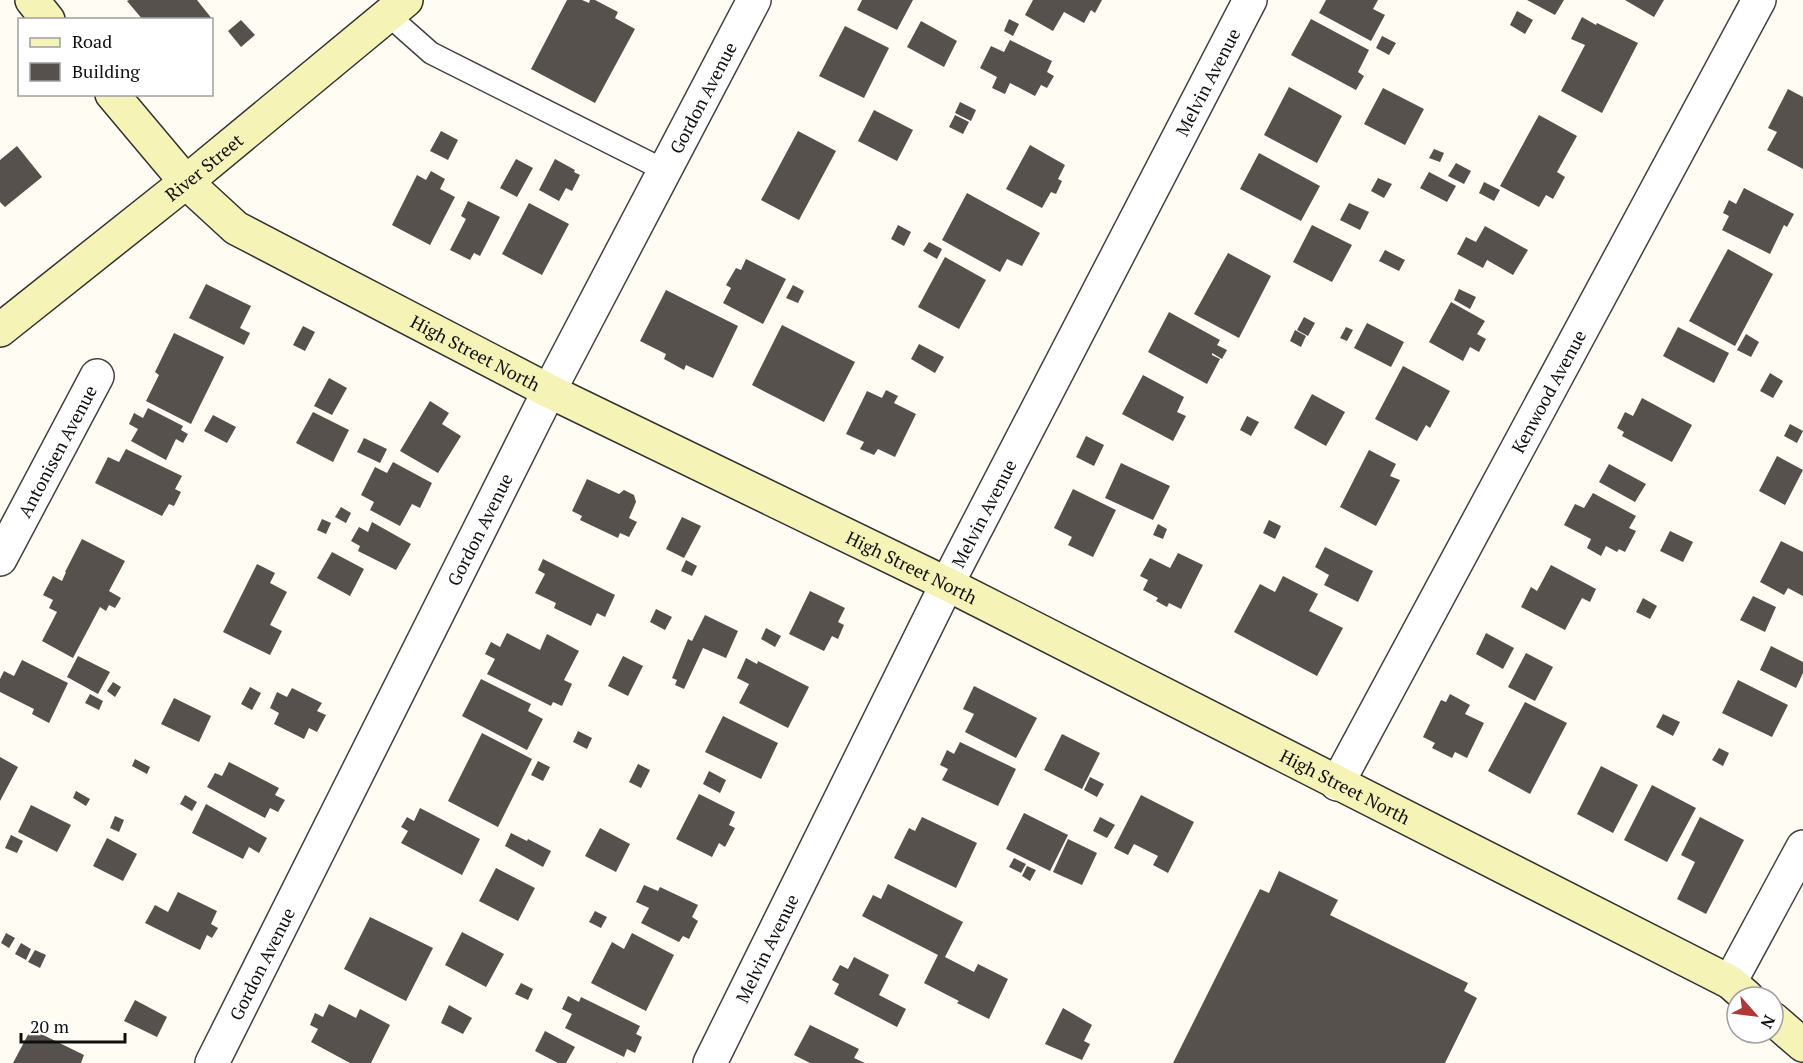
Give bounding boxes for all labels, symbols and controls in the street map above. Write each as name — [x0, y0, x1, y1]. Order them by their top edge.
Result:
legend — [18, 18, 213, 96]
street label: Melvin Avenue — [1170, 24, 1245, 140]
text: Road — [72, 29, 112, 53]
street label: Gordon Avenue — [664, 38, 742, 158]
text: Building — [72, 59, 140, 83]
street label: River Street — [160, 128, 248, 206]
street label: High Street North — [407, 309, 545, 397]
street label: Kenwood Avenue — [1506, 326, 1591, 457]
street label: Antonisen Avenue — [12, 381, 102, 521]
street label: Melvin Avenue — [946, 455, 1022, 571]
street label: Gordon Avenue — [441, 469, 518, 590]
street label: High Street North — [842, 525, 982, 609]
street label: High Street North — [1276, 743, 1415, 830]
street label: Melvin Avenue — [730, 890, 804, 1007]
street label: Gordon Avenue — [223, 903, 300, 1024]
north arrow — [1725, 985, 1785, 1045]
scale bar — [21, 1006, 124, 1044]
text: N — [1756, 1012, 1781, 1033]
text: 20 m — [30, 1014, 70, 1038]

